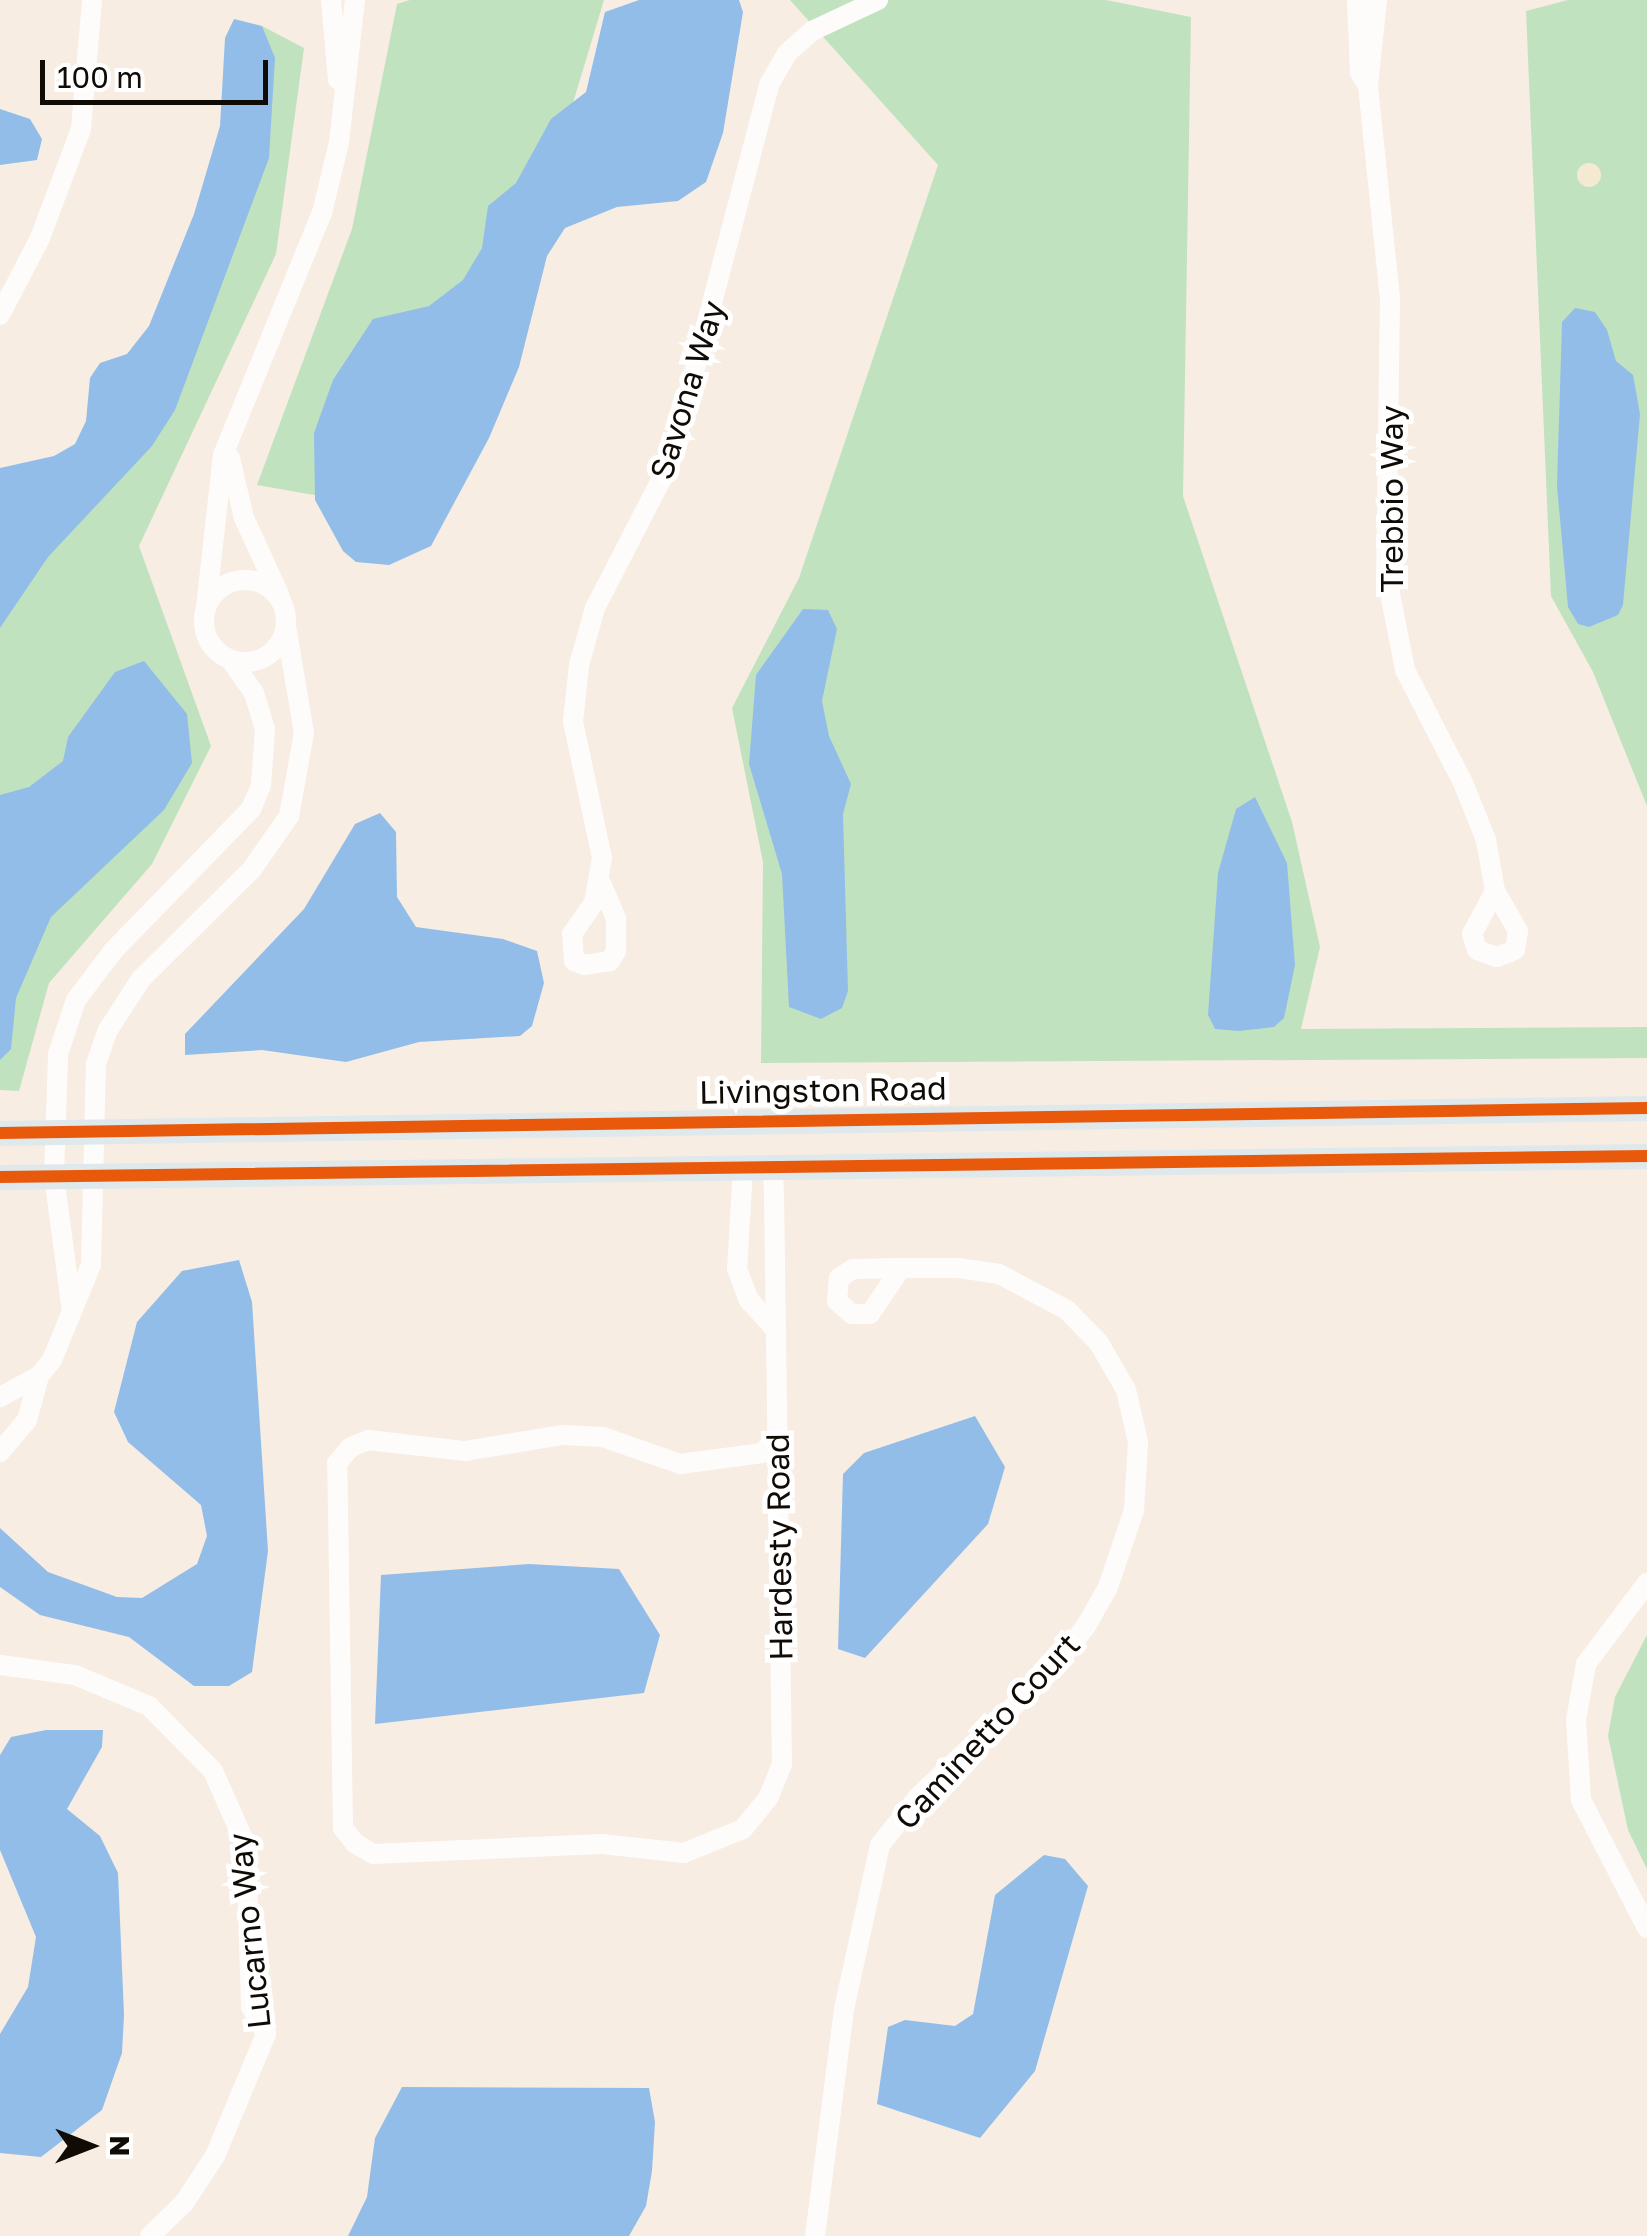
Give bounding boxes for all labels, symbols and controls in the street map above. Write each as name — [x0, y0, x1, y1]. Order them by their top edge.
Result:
scale bar — [45, 40, 272, 102]
text: 100 m — [57, 59, 143, 95]
street label: Savona Way — [642, 296, 732, 484]
street label: Trebbio Way — [1372, 405, 1410, 593]
street label: Livingston Road — [699, 1069, 947, 1111]
street label: Hardesty Road — [758, 1433, 800, 1661]
street label: Caminetto Court — [886, 1625, 1088, 1837]
street label: Lucarno Way — [220, 1831, 278, 2031]
north arrow — [40, 2096, 140, 2196]
text: N — [104, 2135, 137, 2157]

